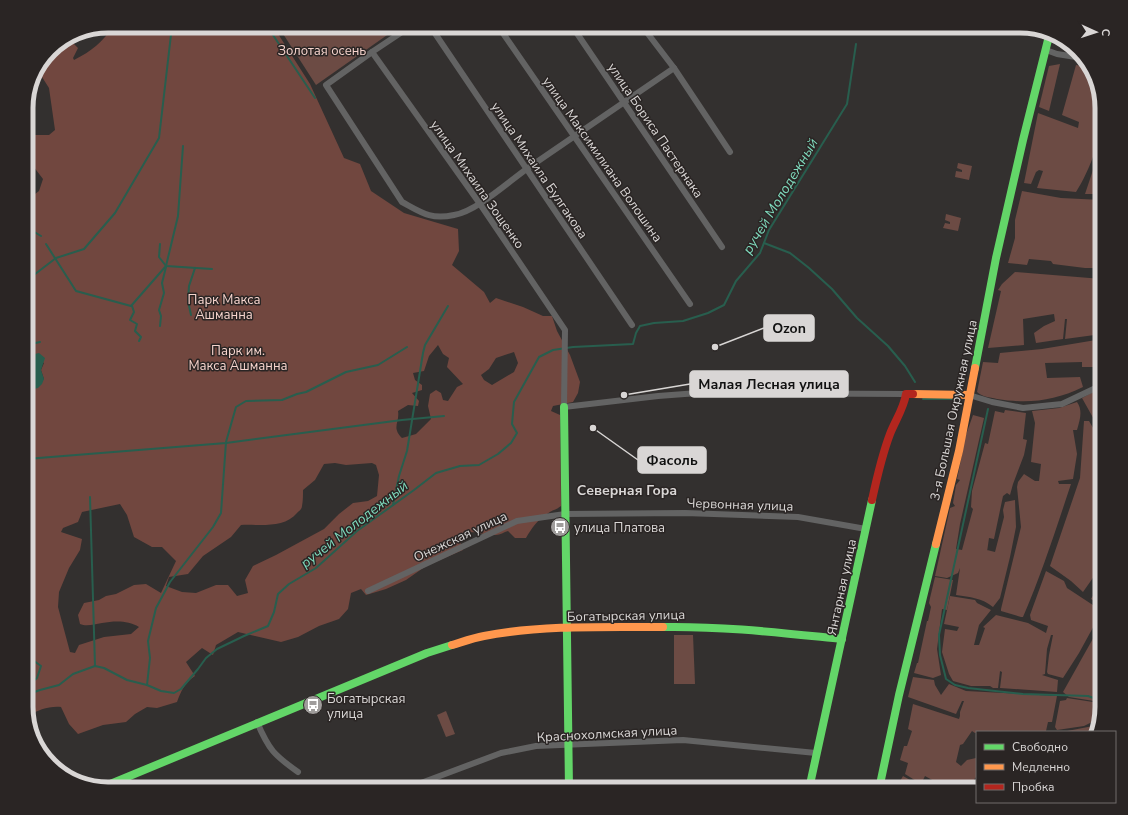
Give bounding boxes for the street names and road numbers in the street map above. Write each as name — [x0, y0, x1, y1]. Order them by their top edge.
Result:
street label: улица Бориса Пастернака — [603, 59, 707, 202]
street label: улица Максимилиана Волошина — [538, 73, 666, 246]
street label: улица Михаила Булгакова — [487, 99, 592, 242]
street label: улица Михаила Зощенко — [426, 117, 528, 252]
street label: 3-я Большая Окружная улица — [926, 318, 982, 502]
street label: Червонная улица — [686, 494, 794, 516]
street label: Онежская улица — [411, 507, 510, 567]
street label: Янтарная улица — [823, 537, 861, 637]
street label: Богатырская улица — [567, 606, 685, 626]
street label: Краснохолмская улица — [536, 721, 678, 747]

